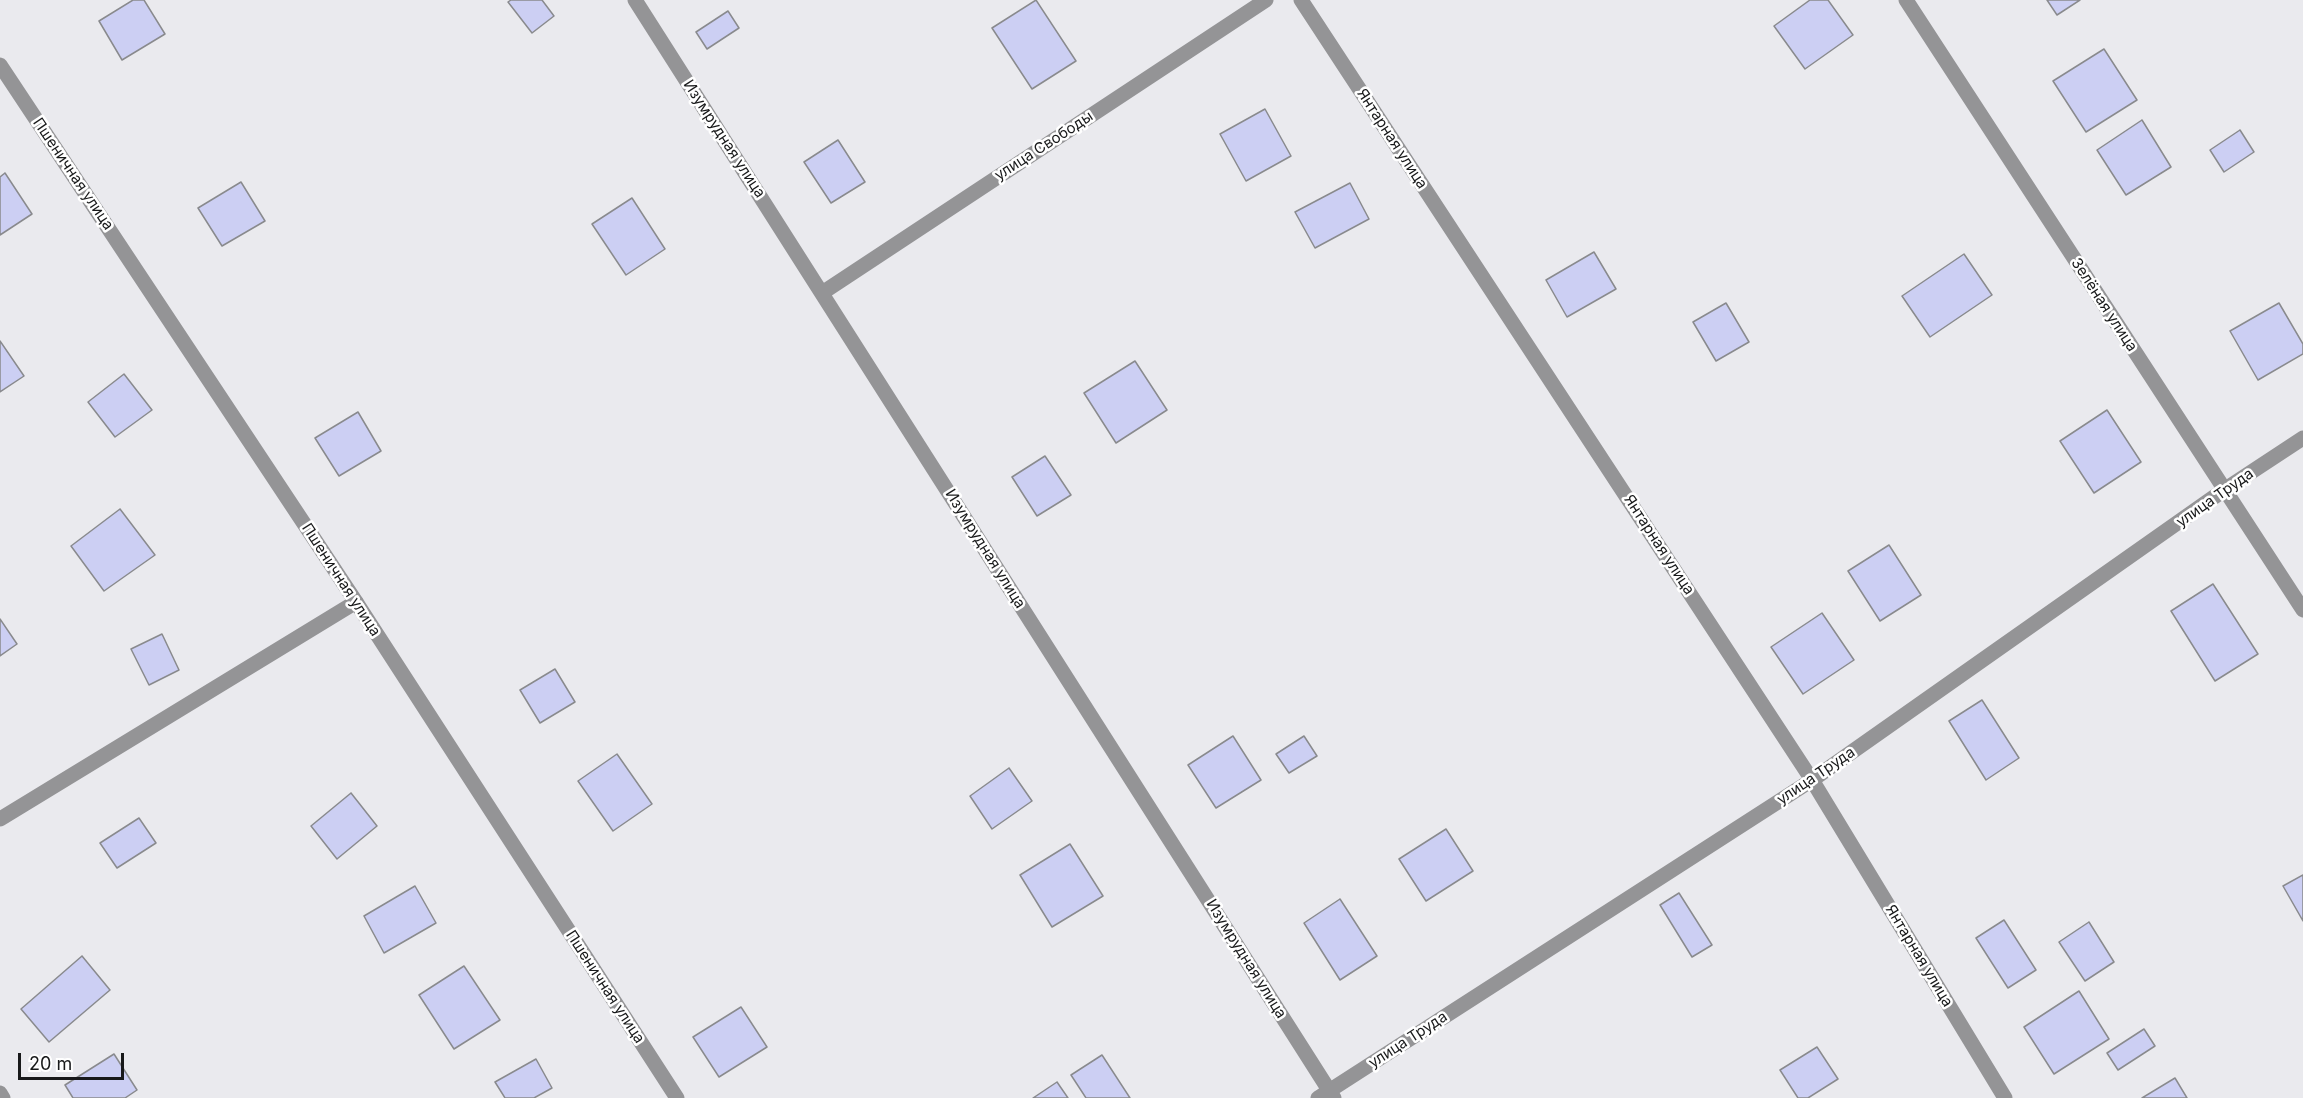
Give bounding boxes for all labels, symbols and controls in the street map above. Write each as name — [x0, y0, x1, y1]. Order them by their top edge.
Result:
street label: Изумрудная улица — [679, 77, 769, 201]
street label: Янтарная улица — [1353, 86, 1431, 192]
street label: улица Свободы — [991, 108, 1097, 184]
street label: Пшеничная улица — [29, 115, 117, 233]
street label: Зелёная улица — [2067, 255, 2141, 355]
street label: улица Труда — [2173, 465, 2257, 531]
street label: Изумрудная улица — [941, 486, 1029, 612]
street label: Янтарная улица — [1620, 492, 1698, 598]
street label: Пшеничная улица — [298, 520, 384, 640]
street label: улица Труда — [1774, 743, 1858, 809]
street label: Изумрудная улица — [1202, 896, 1290, 1022]
street label: Янтарная улица — [1882, 902, 1956, 1010]
street label: Пшеничная улица — [562, 927, 648, 1047]
street label: улица Труда — [1365, 1008, 1451, 1072]
scale bar — [21, 1041, 128, 1079]
text: 20 m — [29, 1053, 72, 1074]

